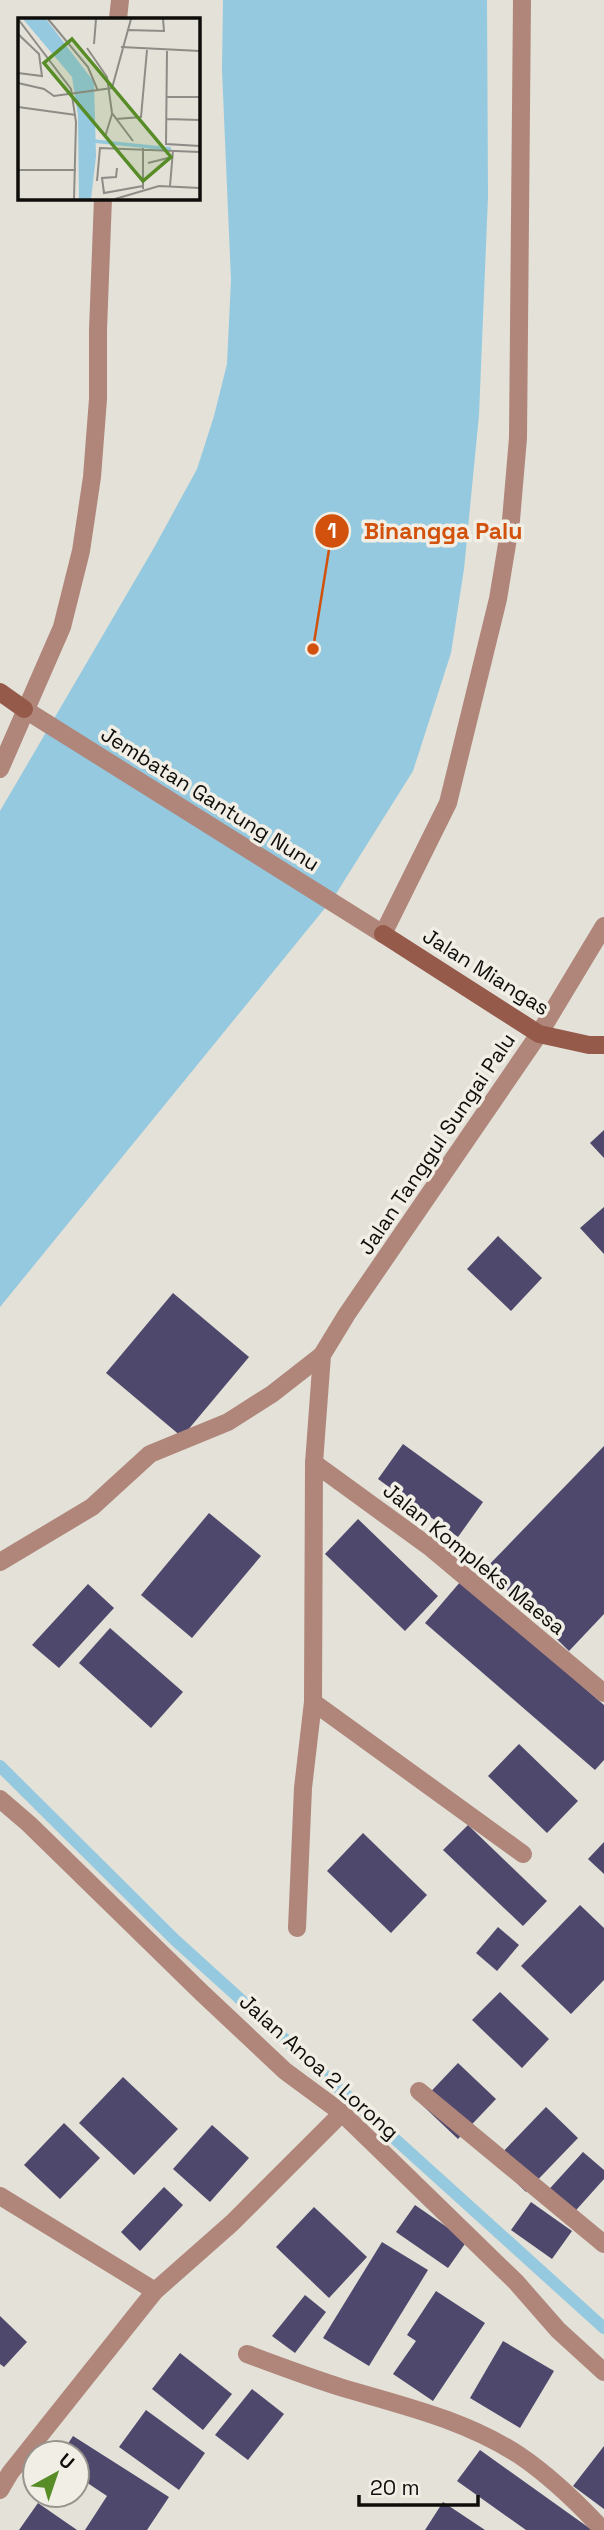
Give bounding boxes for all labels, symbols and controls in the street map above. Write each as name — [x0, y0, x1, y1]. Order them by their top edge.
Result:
inset map — [18, 18, 200, 200]
callout: Binangga Palu — [314, 509, 536, 553]
text: Binangga Palu — [364, 516, 522, 546]
text: 1 — [327, 517, 337, 544]
street label: Jembatan Gantung Nunu — [96, 720, 324, 877]
street label: Jalan Miangas — [418, 922, 555, 1021]
street label: Jalan Tanggul Sungai Palu — [352, 1028, 521, 1260]
street label: Jalan Kompleks Maesa — [378, 1477, 571, 1641]
street label: Jalan Anoa 2 Lorong — [234, 1988, 405, 2145]
north arrow — [21, 2439, 91, 2509]
text: U — [54, 2448, 80, 2475]
scale bar — [359, 2464, 478, 2508]
text: 20 m — [370, 2474, 420, 2501]

